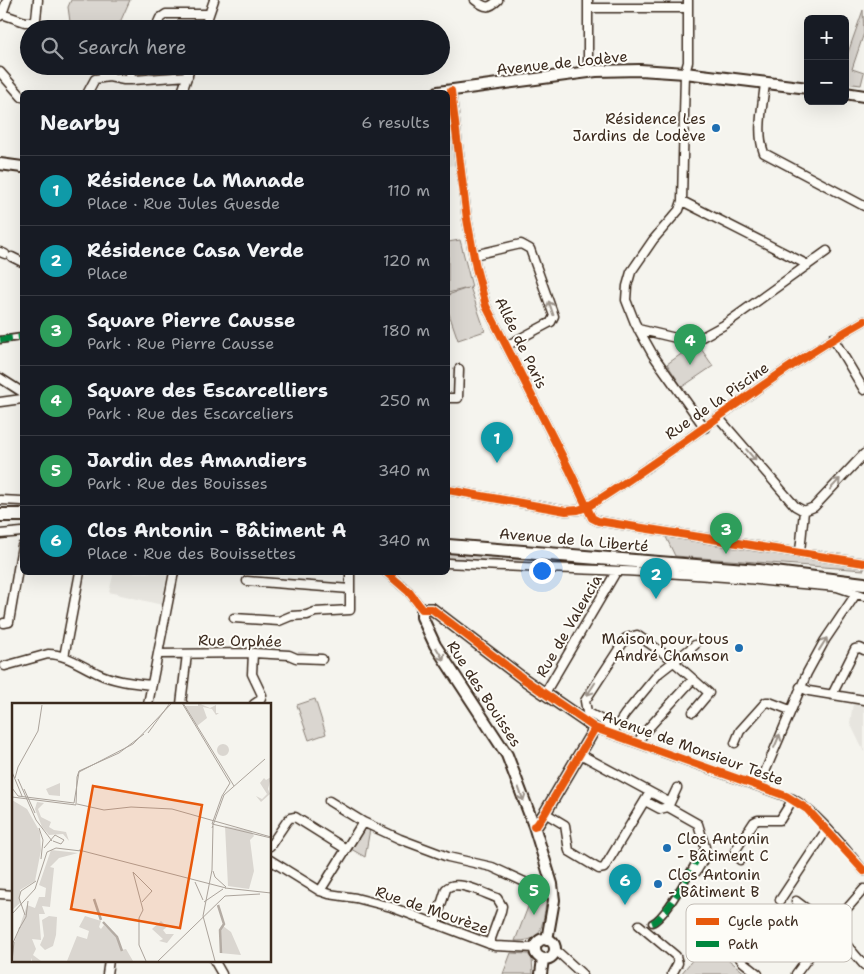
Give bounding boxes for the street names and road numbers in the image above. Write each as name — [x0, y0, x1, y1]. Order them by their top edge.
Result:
street label: Avenue de Lodève — [495, 46, 629, 80]
street label: Allée de Paris — [490, 294, 552, 392]
street label: Rue de la Piscine — [661, 358, 773, 444]
street label: Avenue de la Liberté — [498, 524, 650, 556]
street label: Rue de Valencia — [531, 570, 607, 681]
street label: Rue Orphée — [198, 630, 282, 652]
street label: Rue des Bouisses — [442, 637, 526, 751]
street label: Avenue de Monsieur Teste — [600, 706, 786, 790]
street label: Rue de Mourèze — [373, 881, 491, 939]

